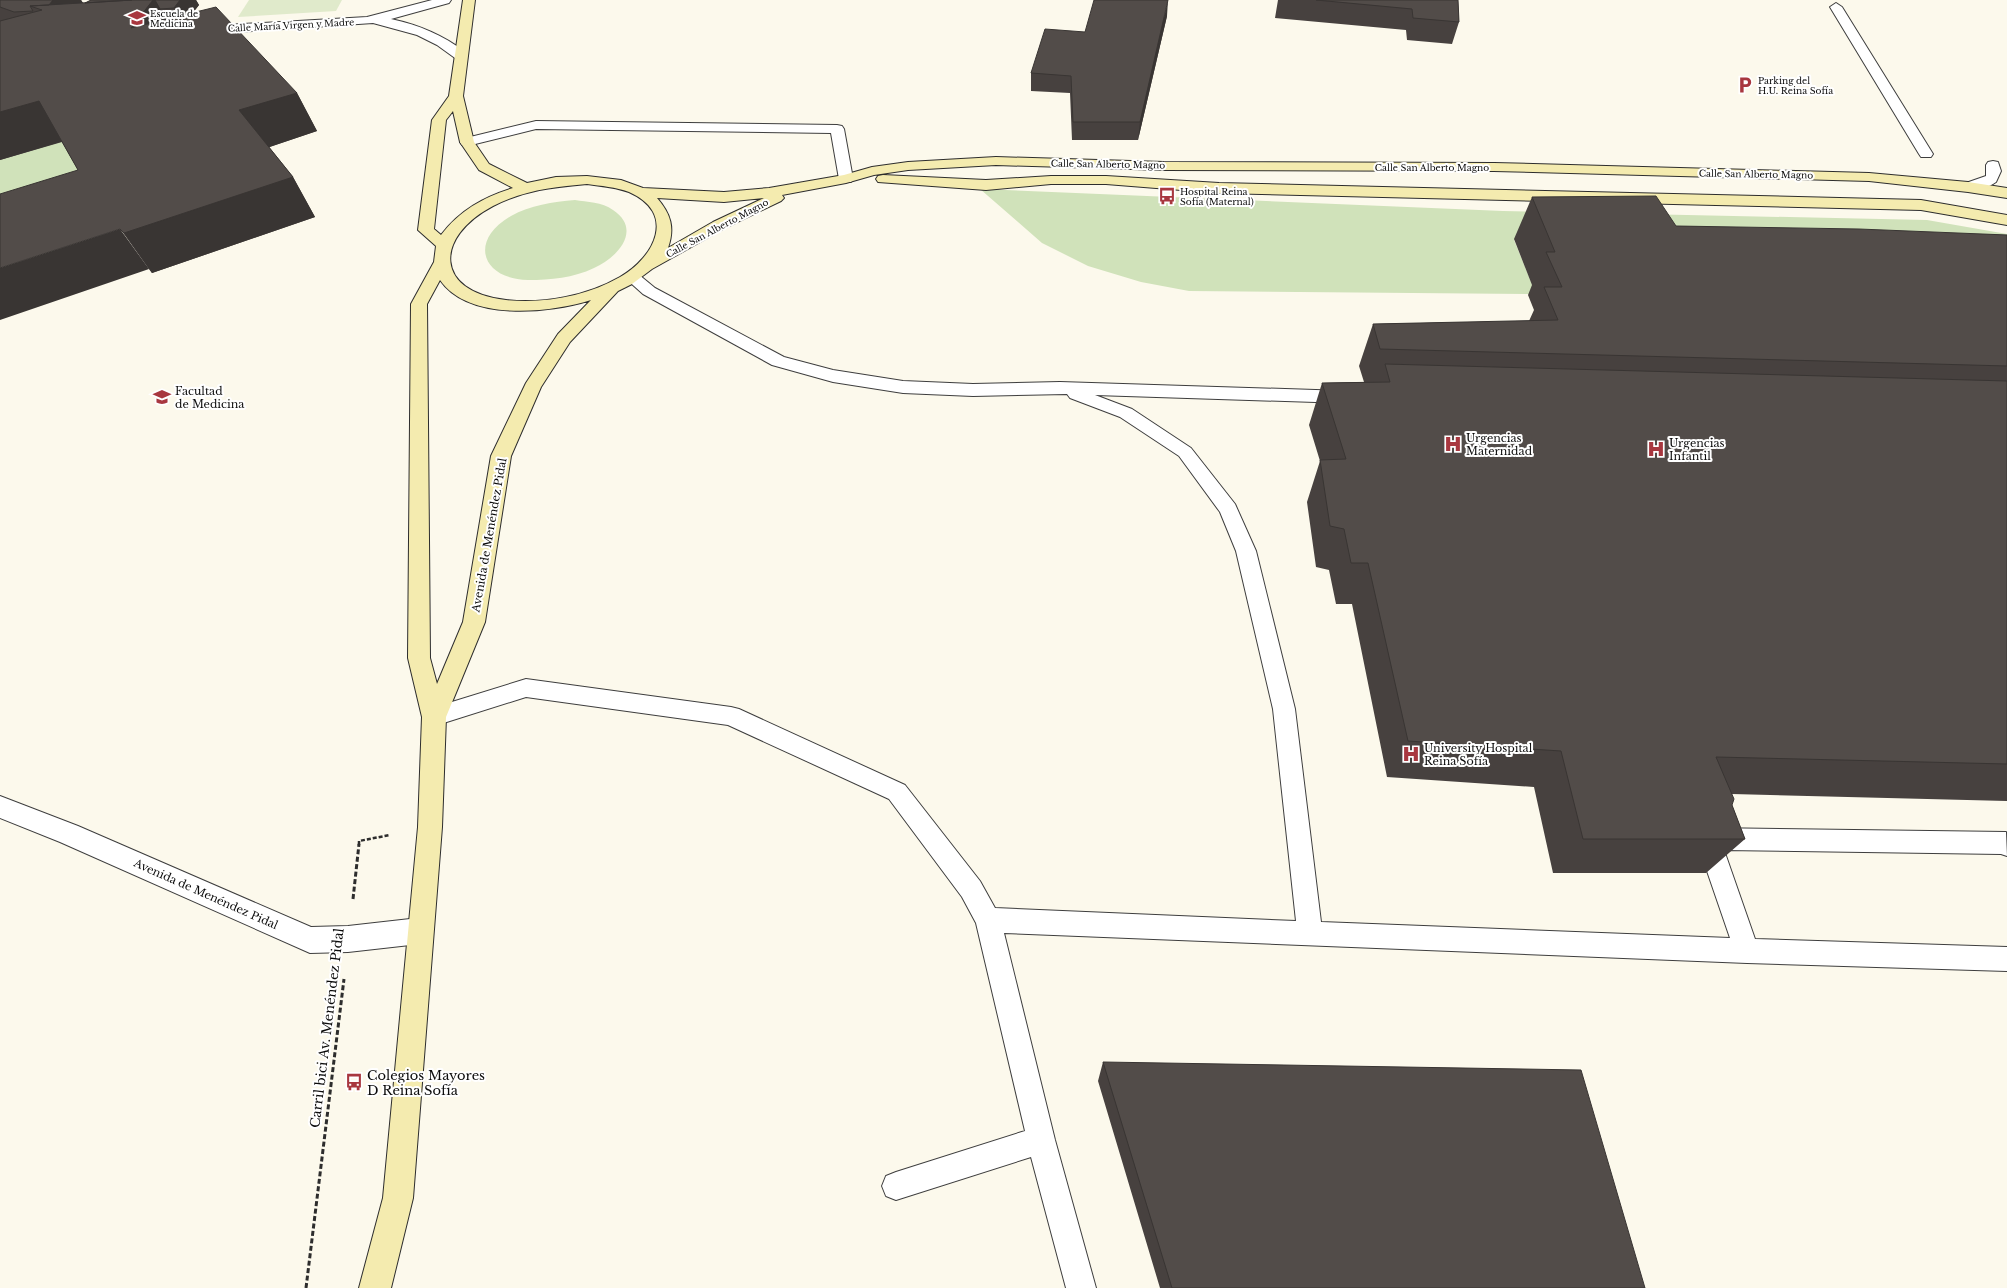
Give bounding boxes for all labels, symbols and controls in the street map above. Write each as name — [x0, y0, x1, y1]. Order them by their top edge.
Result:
school or university icon: Escuela de Medicina — [127, 8, 147, 28]
place label: Escuela de Medicina — [150, 8, 198, 29]
street label: Calle María Virgen y Madre — [227, 16, 355, 34]
parking icon: Parking del H.U. Reina Sofía — [1735, 75, 1755, 95]
place label: Parking del H.U. Reina Sofía — [1758, 75, 1833, 96]
street label: Calle San Alberto Magno — [1051, 158, 1165, 170]
street label: Calle San Alberto Magno — [1375, 162, 1489, 173]
street label: Calle San Alberto Magno — [1699, 168, 1813, 180]
bus stop icon: Hospital Reina Sofía (Maternal) — [1157, 186, 1177, 206]
place label: Hospital Reina Sofía (Maternal) — [1180, 186, 1254, 207]
street label: Calle San Alberto Magno — [664, 196, 770, 260]
place label: Facultad de Medicina — [175, 384, 245, 411]
school or university icon: Facultad de Medicina — [152, 387, 172, 407]
place label: Urgencias Maternidad — [1466, 431, 1533, 458]
hospital icon: Urgencias Maternidad — [1443, 434, 1463, 454]
place label: Urgencias Infantil — [1669, 436, 1725, 463]
hospital icon: Urgencias Infantil — [1646, 439, 1666, 459]
street label: Avenida de Menéndez Pidal — [468, 456, 510, 614]
place label: University Hospital Reina Sofía — [1424, 741, 1533, 768]
hospital icon: University Hospital Reina Sofía — [1401, 744, 1421, 764]
street label: Avenida de Menéndez Pidal — [131, 855, 281, 932]
street label: Carril bici Av. Menéndez Pidal — [306, 927, 348, 1129]
place label: Colegios Mayores D Reina Sofía — [367, 1067, 485, 1099]
bus stop icon: Colegios Mayores D Reina Sofía — [344, 1072, 364, 1092]

